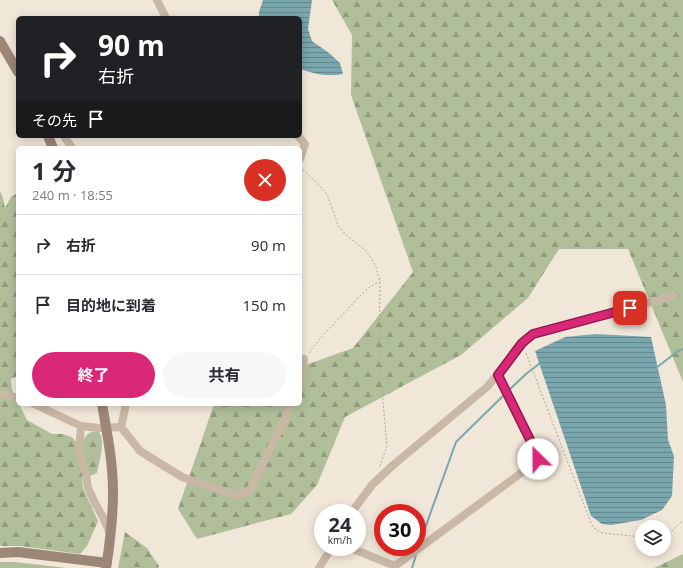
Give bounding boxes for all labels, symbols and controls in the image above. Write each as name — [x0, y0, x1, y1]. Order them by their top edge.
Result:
text: 90 m — [98, 26, 165, 64]
icon: right — [32, 32, 84, 84]
text: 右折 — [98, 64, 134, 88]
icon: arrive — [85, 108, 107, 130]
text: その先 — [32, 110, 77, 130]
text: 1 分 — [32, 154, 76, 187]
button: close — [244, 159, 286, 201]
text: 240 m · 18:55 — [32, 186, 113, 204]
icon: right — [32, 234, 54, 256]
text: 右折 — [66, 235, 96, 255]
text: 90 m — [251, 235, 286, 255]
pin — [613, 291, 647, 325]
icon: arrive — [32, 294, 54, 316]
text: 目的地に到着 — [66, 295, 156, 315]
text: 150 m — [242, 295, 286, 315]
icon: arrive — [619, 297, 641, 319]
button: 終了 — [32, 352, 155, 398]
button: 共有 — [163, 352, 286, 398]
position arrow — [517, 438, 559, 480]
speed limit sign: 30 — [374, 504, 426, 556]
text: 24 — [329, 511, 351, 538]
map controls — [635, 520, 671, 556]
button: layers — [635, 520, 671, 556]
text: km/h — [328, 533, 352, 547]

